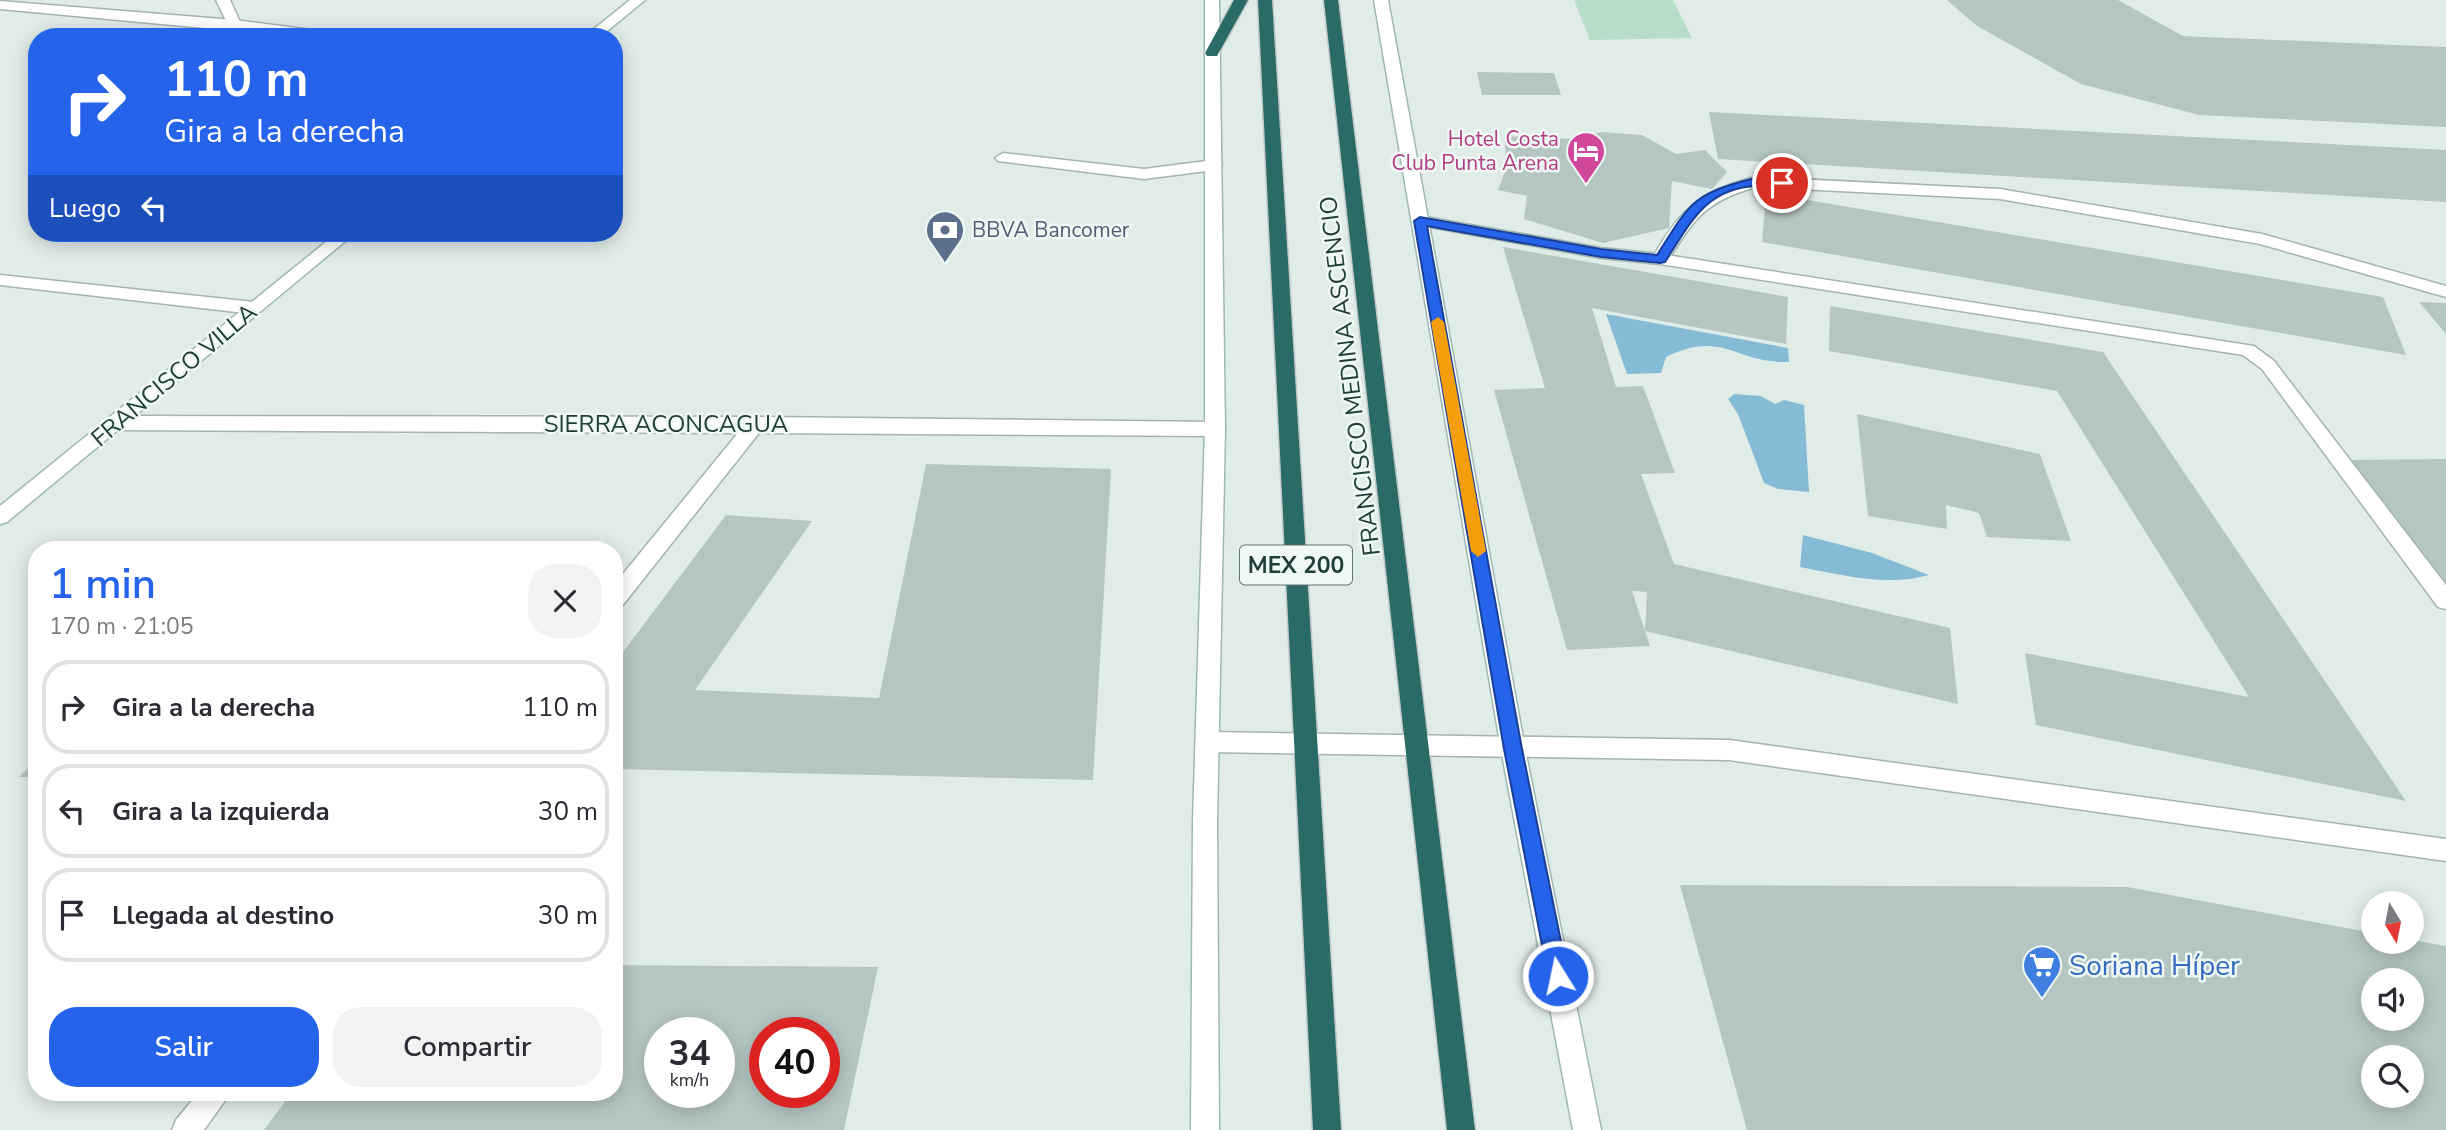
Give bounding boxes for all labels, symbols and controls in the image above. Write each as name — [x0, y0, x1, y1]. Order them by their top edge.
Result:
text: 110 m — [164, 46, 308, 113]
icon: right — [49, 56, 140, 147]
text: Gira a la derecha — [164, 110, 405, 153]
place label: Hotel Costa Club Punta Arena — [1392, 125, 1559, 177]
hotel icon: Hotel Costa Club Punta Arena — [1565, 130, 1607, 185]
pin — [1752, 153, 1812, 213]
icon: arrive — [1763, 164, 1801, 202]
icon: left — [135, 189, 173, 227]
text: Luego — [49, 191, 121, 226]
street label: FRANCISCO MEDINA ASCENCIO — [1312, 194, 1388, 558]
bank icon: BBVA Bancomer — [924, 209, 966, 264]
place label: BBVA Bancomer — [972, 216, 1130, 244]
street label: FRANCISCO VILLA — [84, 296, 264, 454]
street label: SIERRA ACONCAGUA — [544, 408, 789, 440]
road number: MEX 200 — [1240, 545, 1352, 584]
text: 1 min — [49, 556, 156, 613]
button: close — [528, 564, 602, 638]
text: 170 m · 21:05 — [49, 611, 194, 642]
icon: right — [53, 688, 91, 726]
text: Gira a la derecha — [112, 690, 315, 725]
text: 110 m — [522, 690, 598, 725]
icon: left — [53, 792, 91, 830]
text: Gira a la izquierda — [112, 794, 330, 829]
text: 30 m — [538, 794, 598, 829]
north arrow — [2361, 891, 2424, 954]
map controls — [2361, 891, 2424, 1108]
icon: arrive — [53, 896, 91, 934]
text: Llegada al destino — [112, 898, 334, 933]
text: 30 m — [538, 898, 598, 933]
position arrow — [1521, 939, 1595, 1013]
supermarket icon: Soriana Híper — [2021, 944, 2063, 999]
place label: Soriana Híper — [2069, 947, 2240, 985]
button: sound — [2361, 968, 2424, 1031]
button: Salir — [49, 1007, 319, 1087]
button: Compartir — [333, 1007, 602, 1087]
speed limit sign: 40 — [749, 1017, 840, 1108]
text: 34 — [668, 1030, 711, 1077]
button: search — [2361, 1045, 2424, 1108]
text: km/h — [670, 1068, 709, 1092]

